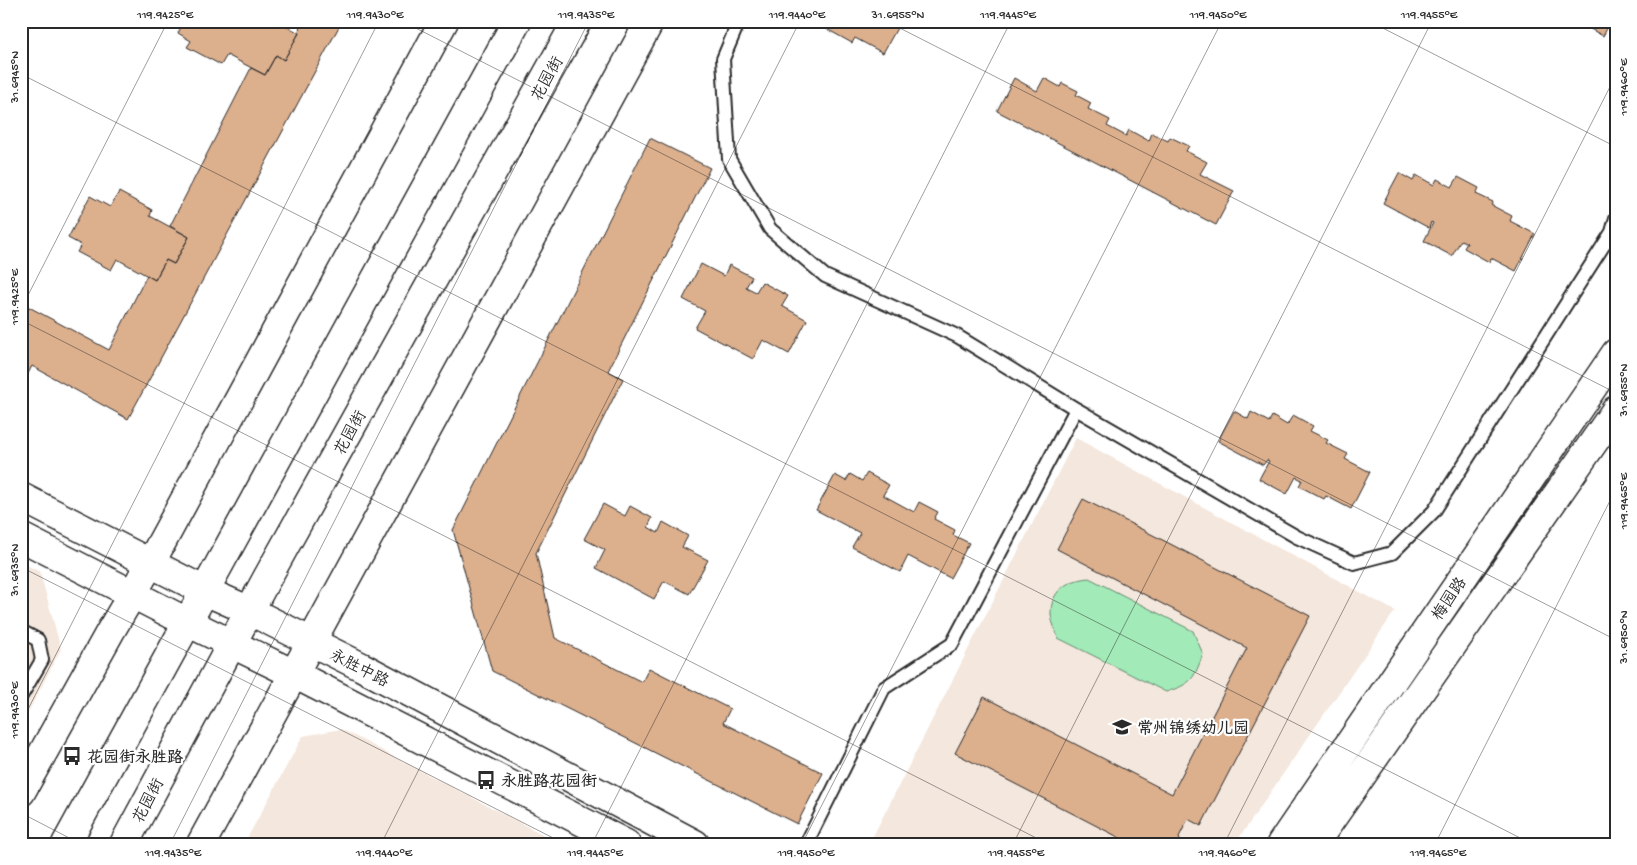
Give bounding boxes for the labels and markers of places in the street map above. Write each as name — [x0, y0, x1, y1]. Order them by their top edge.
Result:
school or university icon: 常州锦绣幼儿园 — [1111, 716, 1133, 738]
place label: 常州锦绣幼儿园 — [1137, 719, 1249, 740]
bus stop icon: 花园街永胜路 — [61, 745, 83, 767]
place label: 花园街永胜路 — [87, 748, 183, 769]
bus stop icon: 永胜路花园街 — [475, 769, 497, 791]
place label: 永胜路花园街 — [501, 772, 597, 793]

